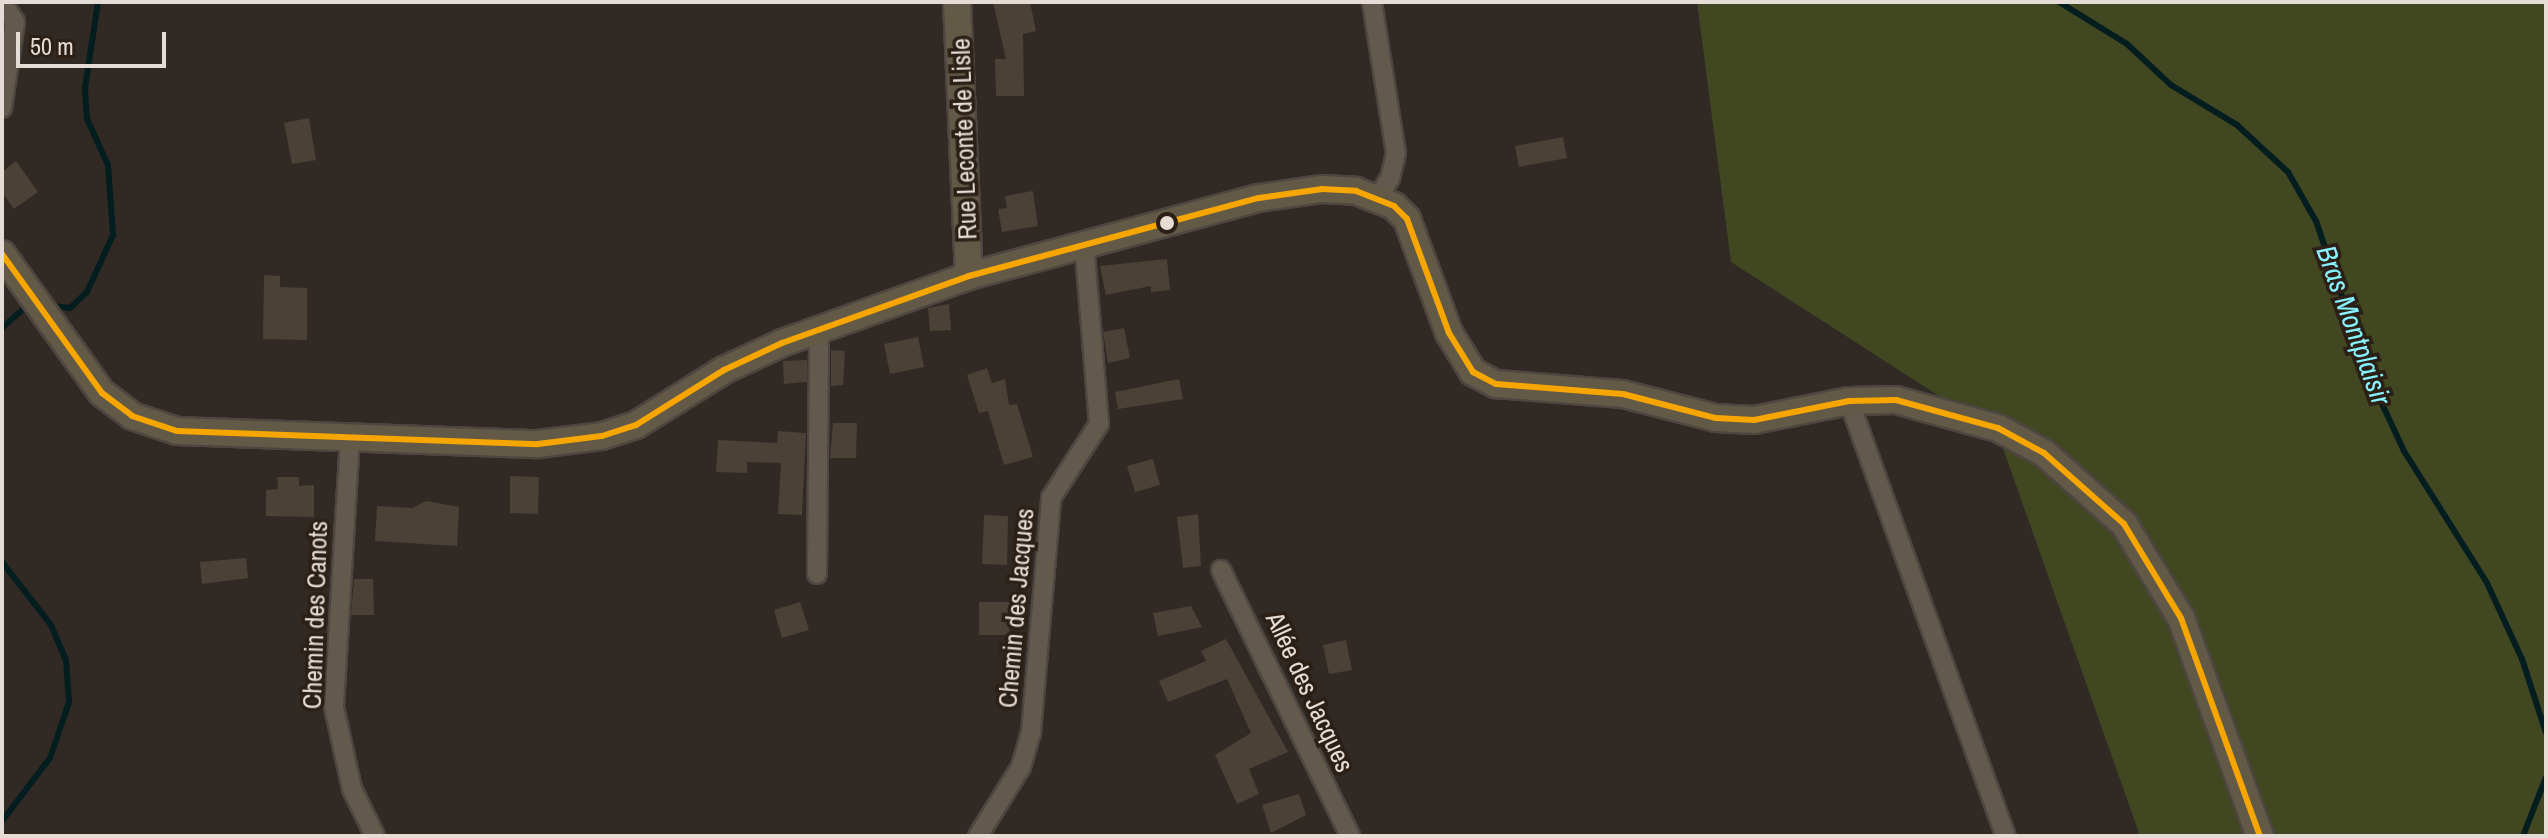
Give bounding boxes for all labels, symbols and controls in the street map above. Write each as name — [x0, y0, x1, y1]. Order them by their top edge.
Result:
scale bar — [20, 16, 170, 66]
text: 50 m — [30, 30, 74, 62]
street label: Rue Leconte de Lisle — [945, 38, 983, 240]
unlabelled marker — [1159, 215, 1175, 231]
water label: Bras Montplaisir — [2310, 241, 2398, 409]
street label: Chemin des Jacques — [992, 507, 1040, 709]
street label: Chemin des Canots — [296, 520, 334, 710]
street label: Allée des Jacques — [1259, 607, 1361, 777]

